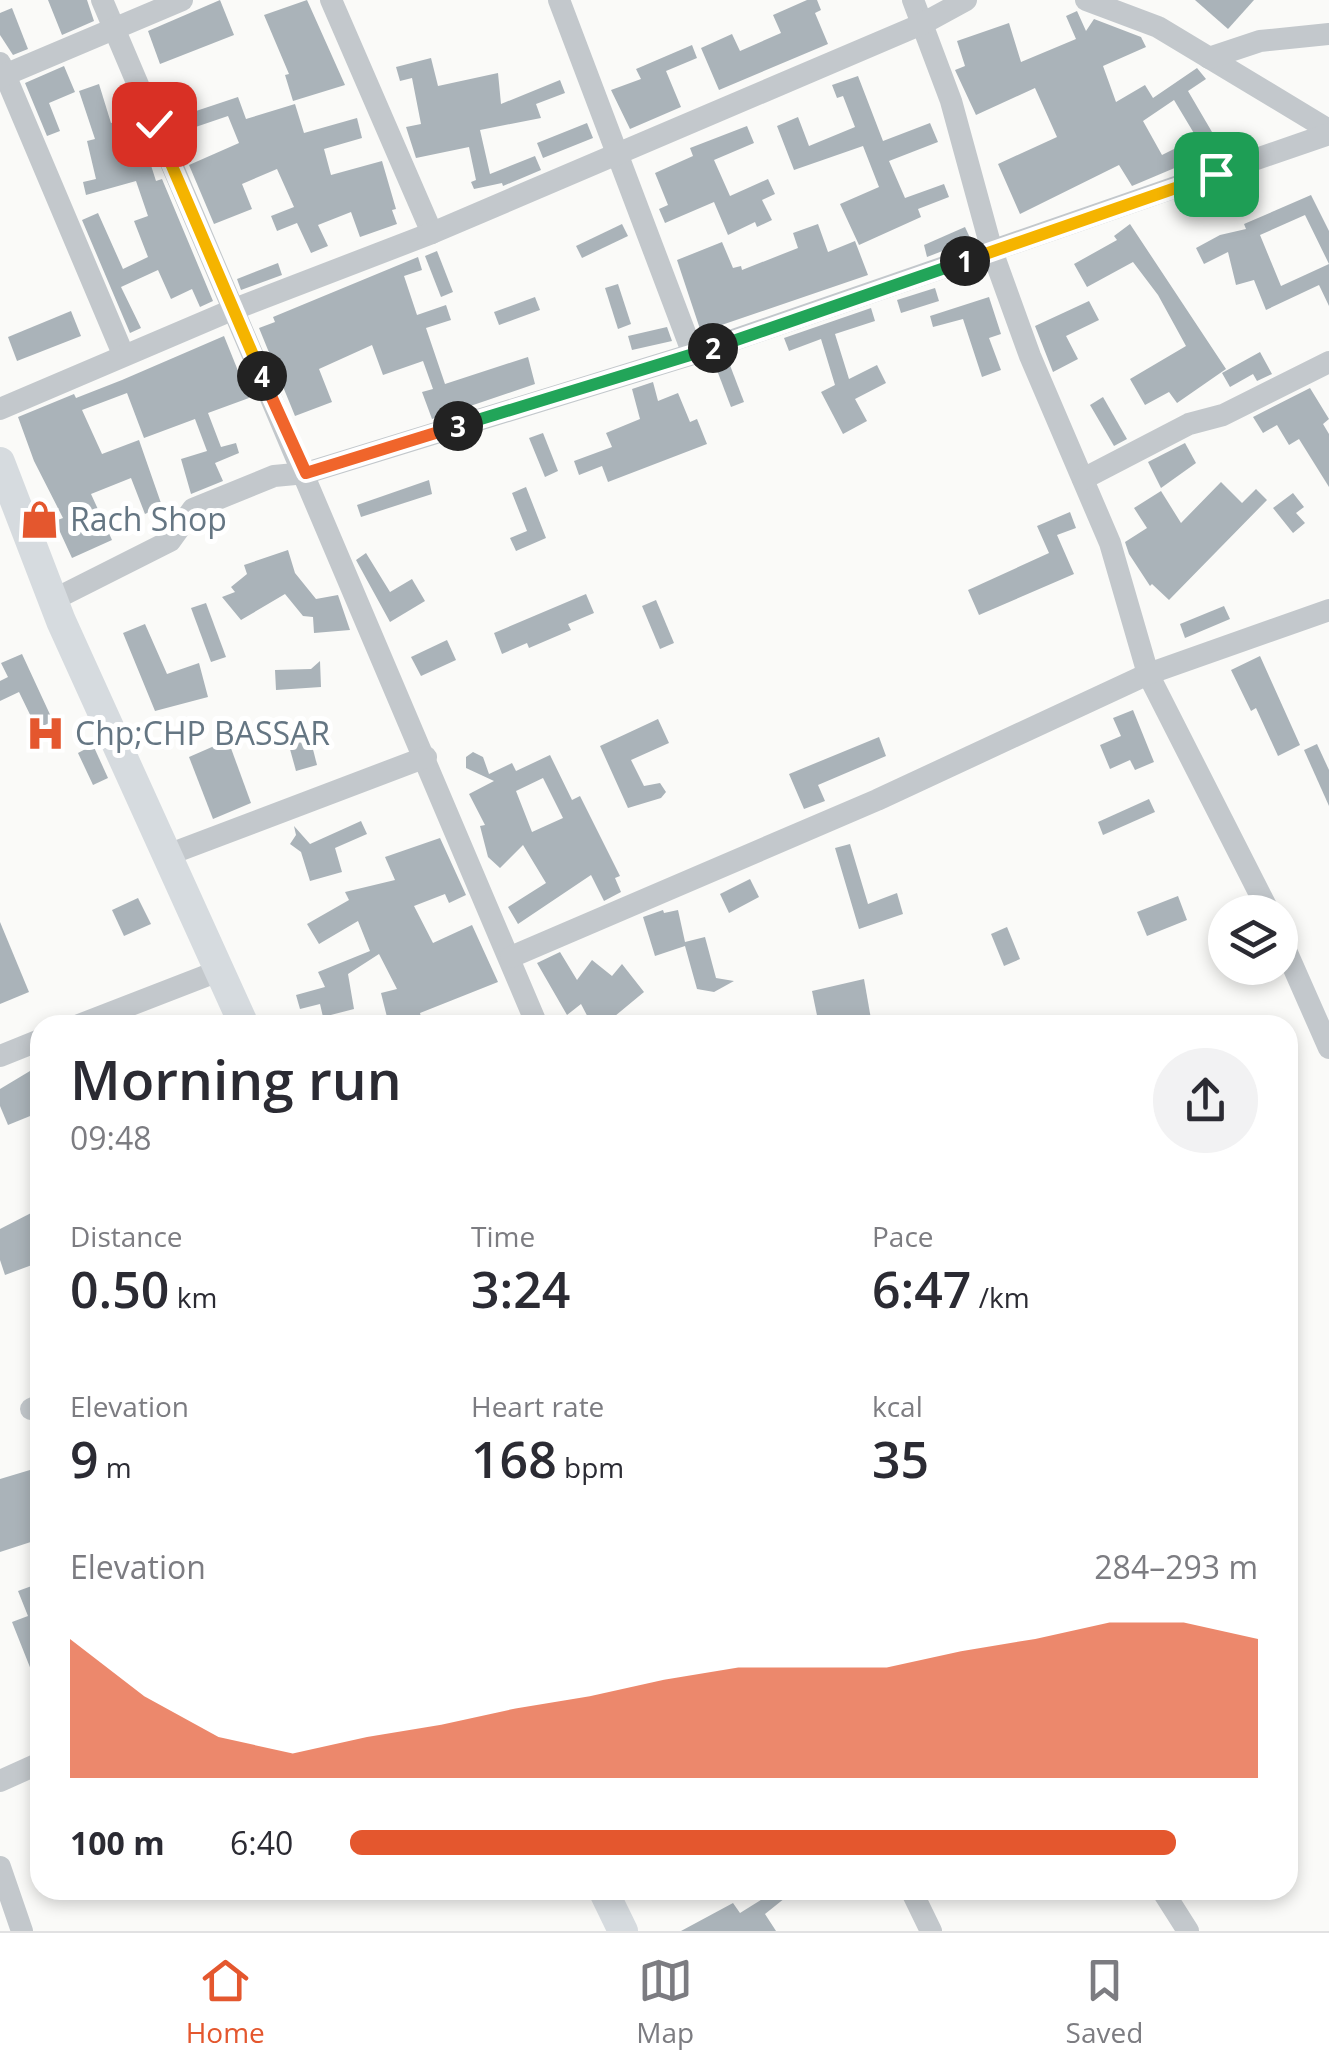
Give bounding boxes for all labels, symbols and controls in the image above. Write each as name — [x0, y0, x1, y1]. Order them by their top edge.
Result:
pin — [112, 82, 197, 167]
icon: check — [127, 97, 182, 152]
pin — [1174, 132, 1259, 217]
icon: arrive — [1189, 147, 1244, 202]
pin: 1 — [940, 236, 990, 286]
text: 1 — [957, 242, 973, 280]
pin: 2 — [688, 323, 738, 373]
text: 2 — [705, 329, 721, 367]
pin: 4 — [237, 351, 287, 401]
text: 4 — [254, 357, 270, 395]
pin: 3 — [433, 401, 483, 451]
text: 3 — [450, 407, 466, 445]
place label: Rach Shop — [70, 497, 227, 540]
shop icon: Rach Shop — [19, 499, 61, 541]
place label: Chp;CHP BASSAR — [75, 711, 330, 754]
hospital icon: Chp;CHP BASSAR — [24, 713, 66, 755]
map controls — [1208, 895, 1298, 985]
button: layers — [1208, 895, 1298, 985]
text: Morning run — [70, 1041, 402, 1116]
button: share — [1153, 1048, 1258, 1153]
text: 09:48 — [70, 1116, 152, 1159]
text: Distance — [70, 1217, 183, 1255]
text: Time — [471, 1217, 535, 1255]
text: Pace — [872, 1217, 934, 1255]
text: 0.50 — [70, 1255, 169, 1323]
text: 3:24 — [471, 1255, 570, 1323]
text: 6:47 — [872, 1255, 971, 1323]
text: km — [169, 1278, 217, 1316]
text: /km — [971, 1278, 1030, 1316]
text: Elevation — [70, 1387, 189, 1425]
text: Heart rate — [471, 1387, 604, 1425]
text: kcal — [872, 1387, 923, 1425]
text: 9 — [70, 1425, 99, 1493]
text: 168 — [471, 1425, 557, 1493]
text: 35 — [872, 1425, 929, 1493]
text: m — [99, 1448, 132, 1486]
text: bpm — [557, 1448, 624, 1486]
text: Elevation — [70, 1545, 206, 1588]
text: 284–293 m — [1094, 1545, 1258, 1588]
text: 100 m — [70, 1821, 165, 1864]
text: 6:40 — [230, 1821, 293, 1864]
tab: Home — [186, 1953, 265, 2051]
tab: Map — [636, 1953, 694, 2051]
tab: Saved — [1066, 1953, 1143, 2051]

